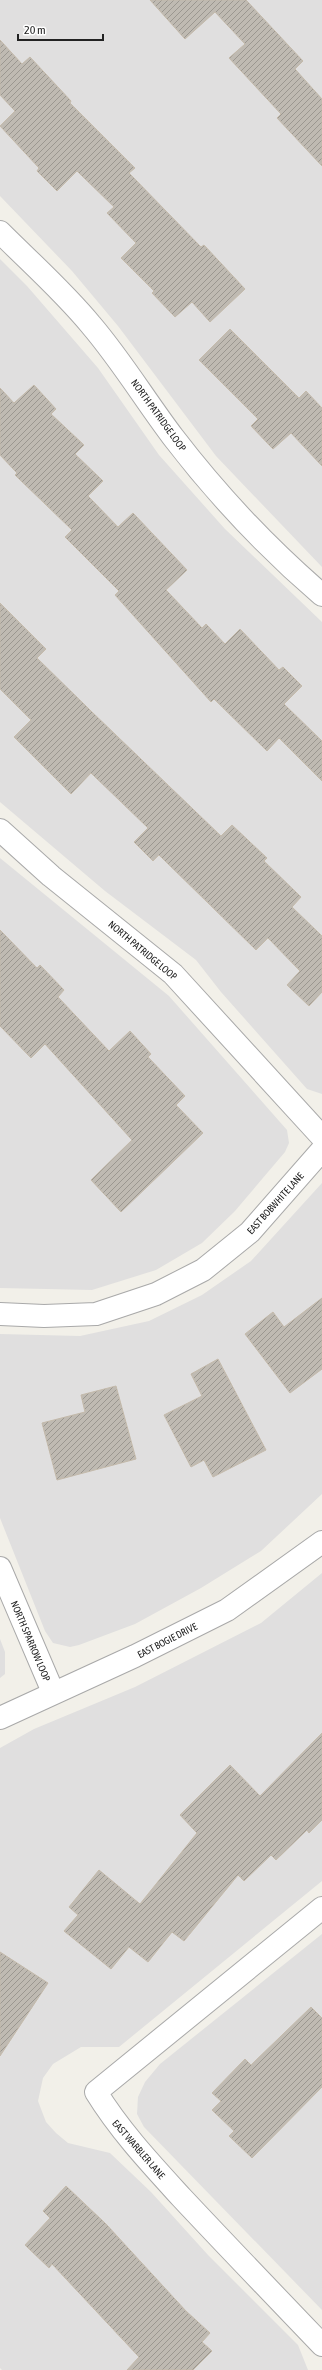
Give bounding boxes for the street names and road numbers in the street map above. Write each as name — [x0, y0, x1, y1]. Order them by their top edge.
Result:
street label: NORTH PATRIDGE LOOP — [129, 377, 188, 453]
street label: NORTH PATRIDGE LOOP — [106, 919, 179, 982]
street label: EAST BOBWHITE LANE — [245, 1170, 306, 1236]
street label: NORTH SPARROW LOOP — [9, 1599, 53, 1683]
street label: EAST BOGIE DRIVE — [136, 1620, 200, 1660]
street label: EAST WARBLER LANE — [110, 2118, 168, 2182]

